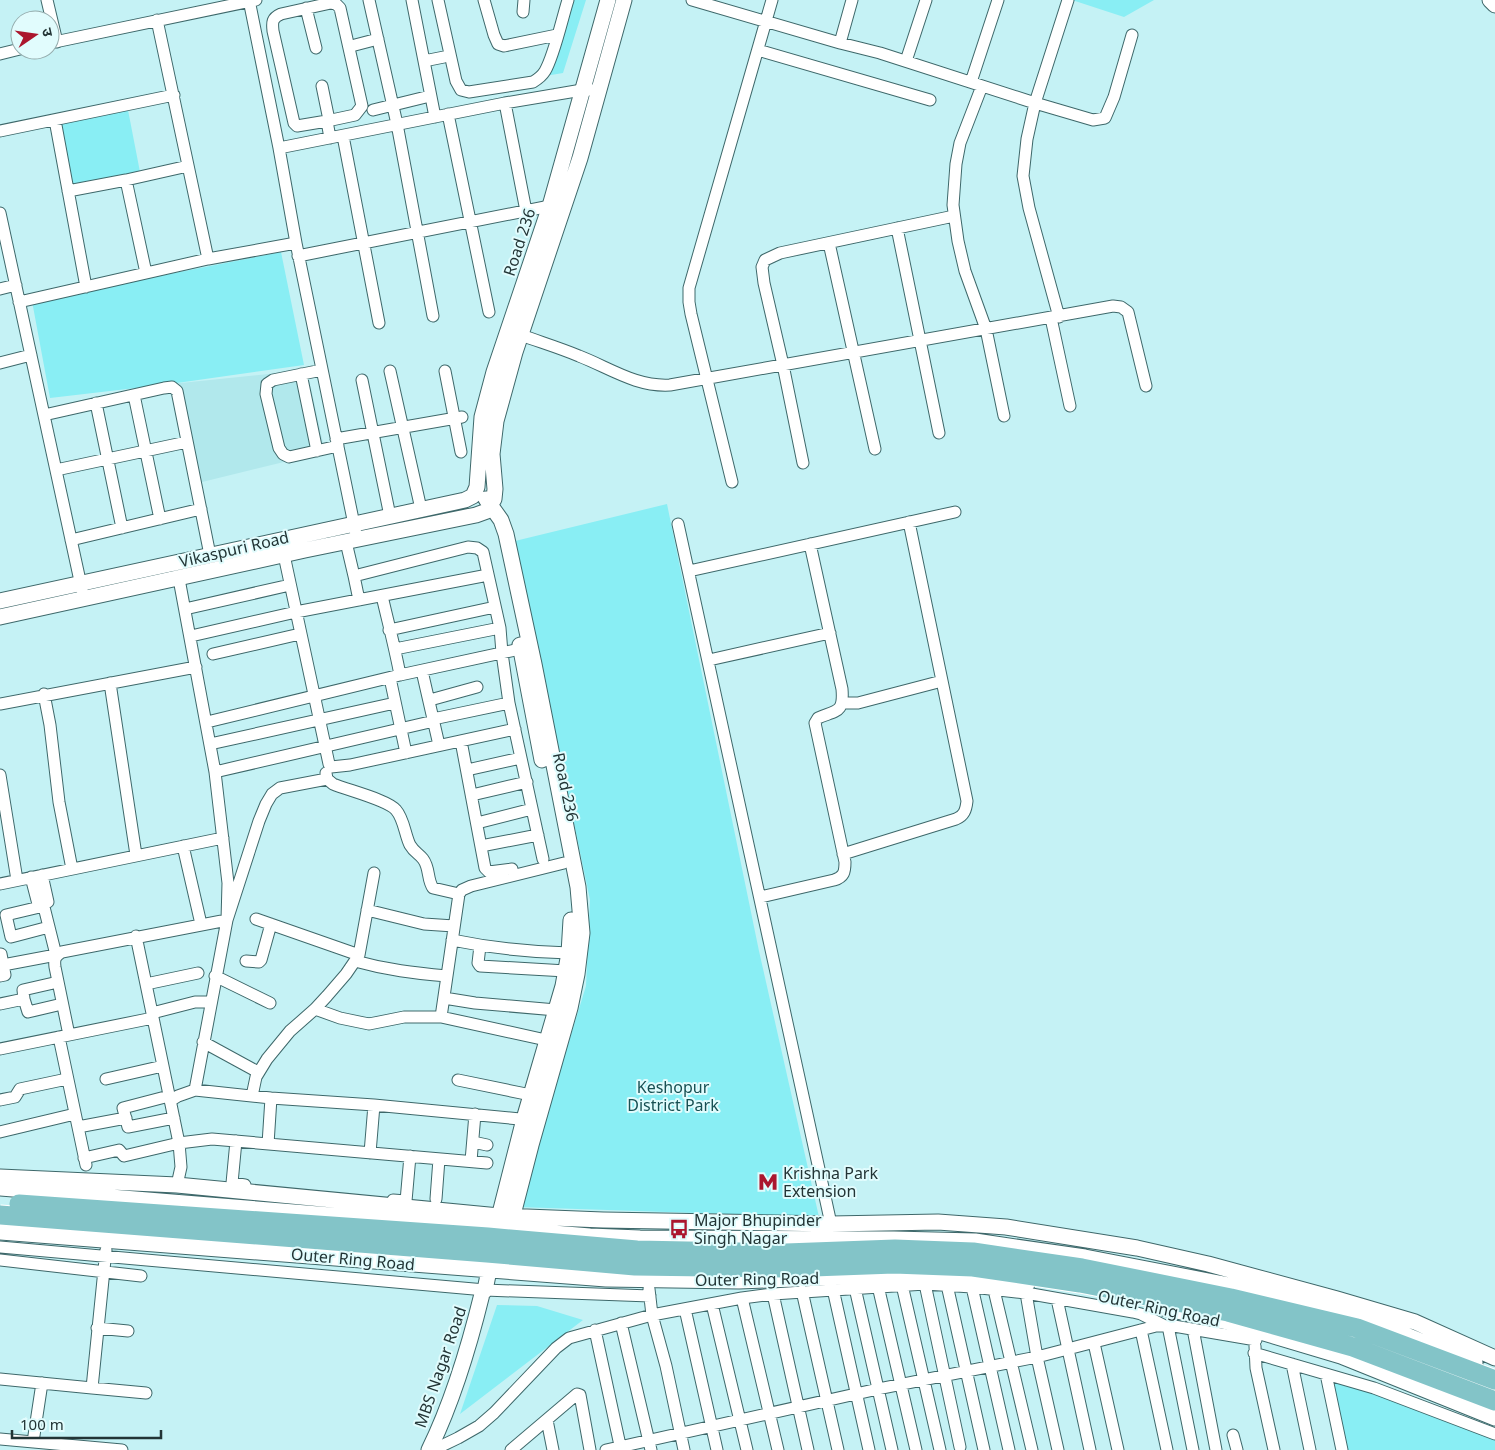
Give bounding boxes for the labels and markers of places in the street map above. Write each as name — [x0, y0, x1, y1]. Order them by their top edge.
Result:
place label: Krishna Park Extension — [783, 1162, 878, 1202]
metro station icon: Krishna Park Extension — [757, 1171, 779, 1193]
place label: Major Bhupinder Singh Nagar — [694, 1209, 822, 1249]
bus stop icon: Major Bhupinder Singh Nagar — [668, 1218, 690, 1240]

